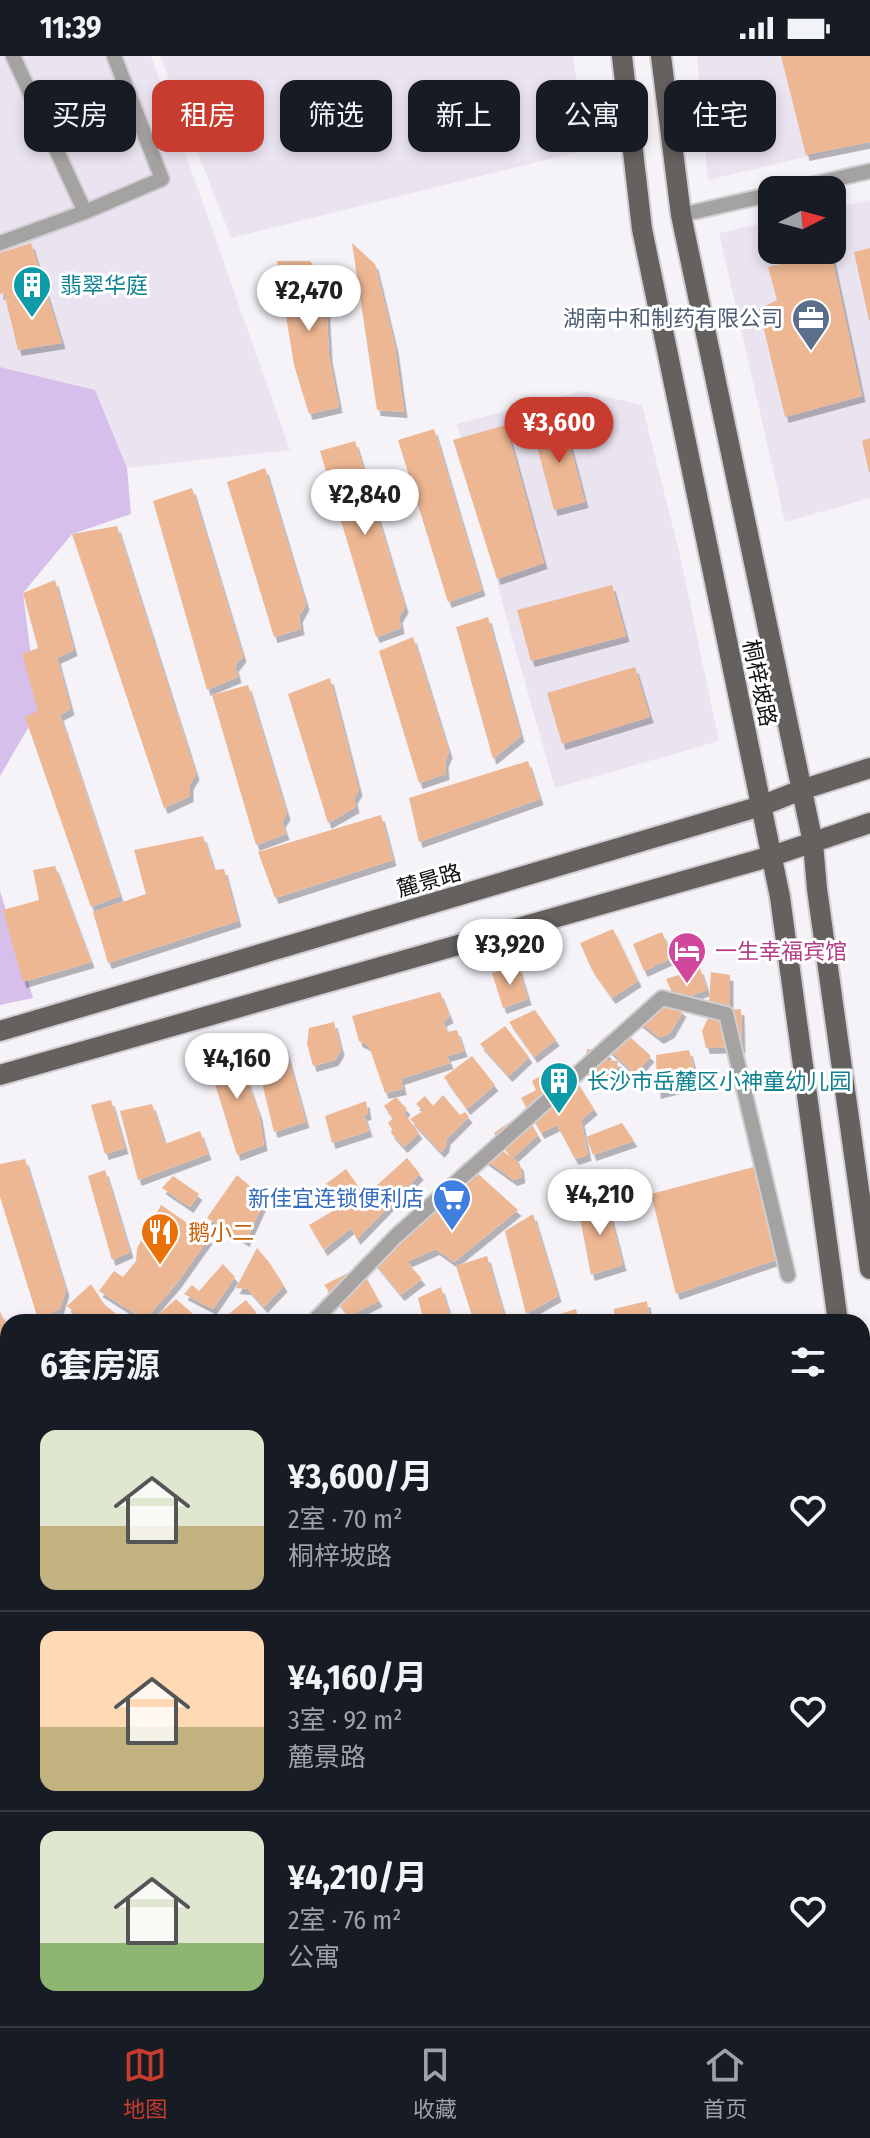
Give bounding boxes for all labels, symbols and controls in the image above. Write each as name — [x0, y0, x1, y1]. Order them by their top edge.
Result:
text: 11:39 — [40, 10, 102, 46]
chip: 买房 — [24, 80, 136, 152]
chip: 租房 — [152, 80, 264, 152]
chip: 筛选 — [280, 80, 392, 152]
chip: 新上 — [408, 80, 520, 152]
chip: 公寓 — [536, 80, 648, 152]
chip: 住宅 — [664, 80, 776, 152]
north arrow — [758, 176, 846, 264]
map controls — [758, 176, 846, 264]
building icon: 翡翠华庭 — [11, 264, 53, 319]
pin: ¥2,470 — [244, 265, 374, 333]
place label: 翡翠华庭 — [60, 272, 148, 299]
text: ¥2,470 — [275, 275, 343, 306]
office icon: 湖南中和制药有限公司 — [790, 297, 832, 352]
place label: 湖南中和制药有限公司 — [563, 305, 783, 332]
pin: ¥3,600 — [494, 397, 624, 465]
text: ¥3,600 — [522, 407, 596, 438]
pin: ¥2,840 — [300, 469, 430, 537]
text: ¥2,840 — [329, 479, 401, 510]
street label: 桐梓坡路 — [737, 637, 782, 729]
street label: 麓景路 — [394, 858, 465, 903]
pin: ¥3,920 — [445, 919, 575, 987]
text: ¥3,920 — [475, 929, 545, 960]
hotel icon: 一生幸福宾馆 — [666, 930, 708, 985]
place label: 一生幸福宾馆 — [715, 938, 847, 965]
pin: ¥4,160 — [172, 1033, 302, 1101]
text: ¥4,160 — [203, 1043, 271, 1074]
building icon: 长沙市岳麓区小神童幼儿园 — [538, 1060, 580, 1115]
place label: 长沙市岳麓区小神童幼儿园 — [587, 1068, 851, 1095]
pin: ¥4,210 — [535, 1169, 665, 1237]
supermarket icon: 新佳宜连锁便利店 — [431, 1177, 473, 1232]
text: ¥4,210 — [566, 1179, 634, 1210]
place label: 新佳宜连锁便利店 — [248, 1185, 424, 1212]
restaurant icon: 鹅小二 — [139, 1211, 181, 1266]
place label: 鹅小二 — [188, 1219, 254, 1246]
icon: filters — [786, 1340, 830, 1384]
text: 6套房源 — [40, 1345, 160, 1386]
text: ¥3,600/月 — [288, 1456, 434, 1497]
icon: home — [104, 1462, 200, 1558]
icon: heart — [786, 1488, 830, 1532]
text: 2室 · 70 m² — [288, 1504, 402, 1535]
text: 桐梓坡路 — [288, 1541, 392, 1572]
text: ¥4,160/月 — [288, 1657, 427, 1698]
icon: home — [104, 1663, 200, 1759]
icon: heart — [786, 1689, 830, 1733]
text: 3室 · 92 m² — [288, 1705, 403, 1736]
text: 麓景路 — [288, 1742, 366, 1773]
text: ¥4,210/月 — [288, 1857, 428, 1898]
icon: home — [104, 1863, 200, 1959]
icon: heart — [786, 1889, 830, 1933]
text: 2室 · 76 m² — [288, 1905, 401, 1936]
text: 公寓 — [288, 1942, 340, 1973]
tab: 地图 — [123, 2043, 167, 2123]
tab: 收藏 — [413, 2043, 457, 2123]
tab: 首页 — [703, 2043, 747, 2123]

